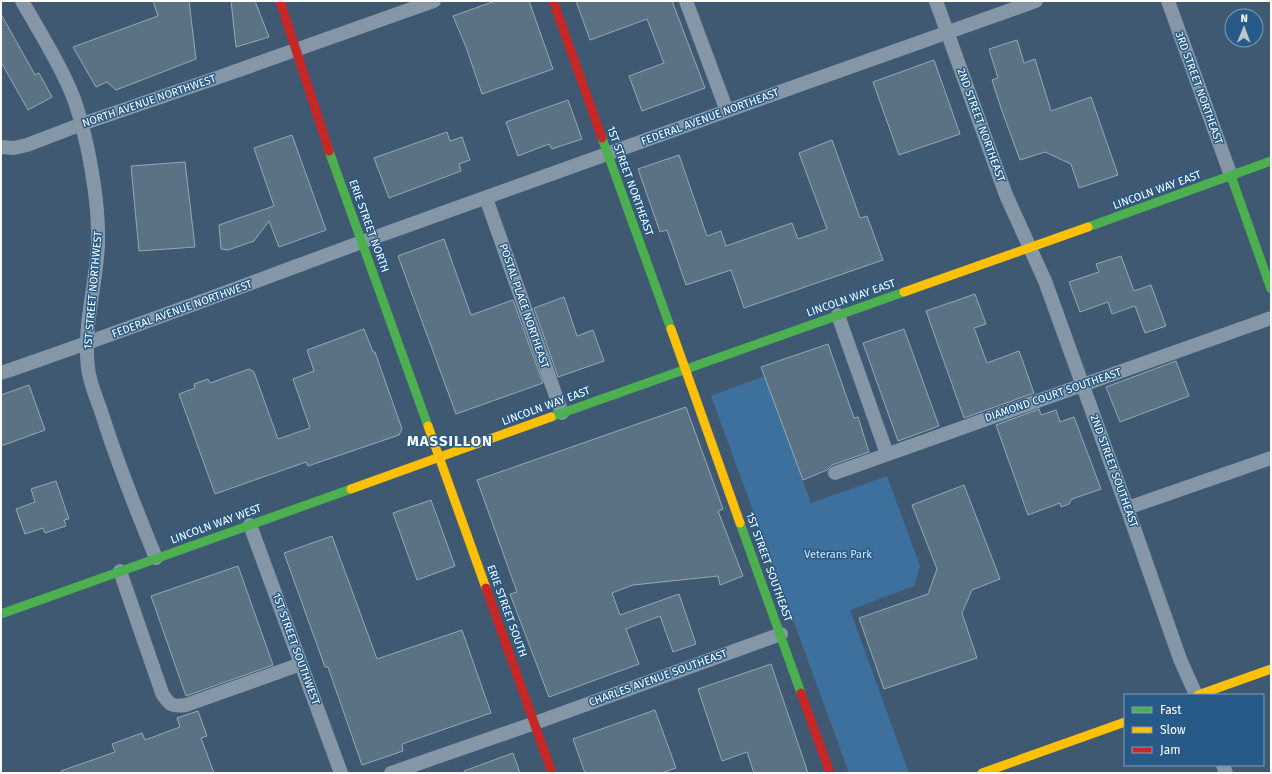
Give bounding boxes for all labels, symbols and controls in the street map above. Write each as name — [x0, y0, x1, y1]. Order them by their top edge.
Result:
north arrow — [1224, 8, 1264, 48]
text: N — [1240, 12, 1248, 25]
street label: 3RD STREET NORTHEAST — [1173, 30, 1226, 146]
street label: 2ND STREET NORTHEAST — [954, 66, 1008, 184]
street label: NORTH AVENUE NORTHWEST — [80, 72, 218, 130]
street label: FEDERAL AVENUE NORTHEAST — [639, 86, 781, 148]
street label: 1ST STREET NORTHEAST — [604, 124, 656, 238]
street label: LINCOLN WAY EAST — [1111, 168, 1203, 212]
street label: ERIE STREET NORTH — [346, 178, 392, 274]
street label: 1ST STREET NORTHWEST — [81, 230, 105, 350]
street label: POSTAL PLACE NORTHEAST — [497, 242, 552, 370]
street label: FEDERAL AVENUE NORTHWEST — [110, 277, 254, 340]
street label: LINCOLN WAY EAST — [805, 277, 897, 319]
street label: DIAMOND COURT SOUTHEAST — [983, 365, 1123, 425]
street label: LINCOLN WAY EAST — [500, 384, 592, 428]
street label: 2ND STREET SOUTHEAST — [1088, 413, 1141, 529]
district label: MASSILLON — [407, 432, 493, 450]
street label: LINCOLN WAY WEST — [169, 501, 264, 546]
street label: 1ST STREET SOUTHEAST — [743, 511, 795, 624]
park label: Veterans Park — [804, 548, 872, 561]
street label: ERIE STREET SOUTH — [484, 563, 530, 659]
street label: 1ST STREET SOUTHWEST — [270, 591, 322, 707]
street label: CHARLES AVENUE SOUTHEAST — [587, 647, 729, 709]
legend — [1124, 694, 1264, 766]
text: Fast — [1160, 703, 1182, 717]
text: Slow — [1160, 723, 1186, 737]
text: Jam — [1160, 743, 1180, 757]

